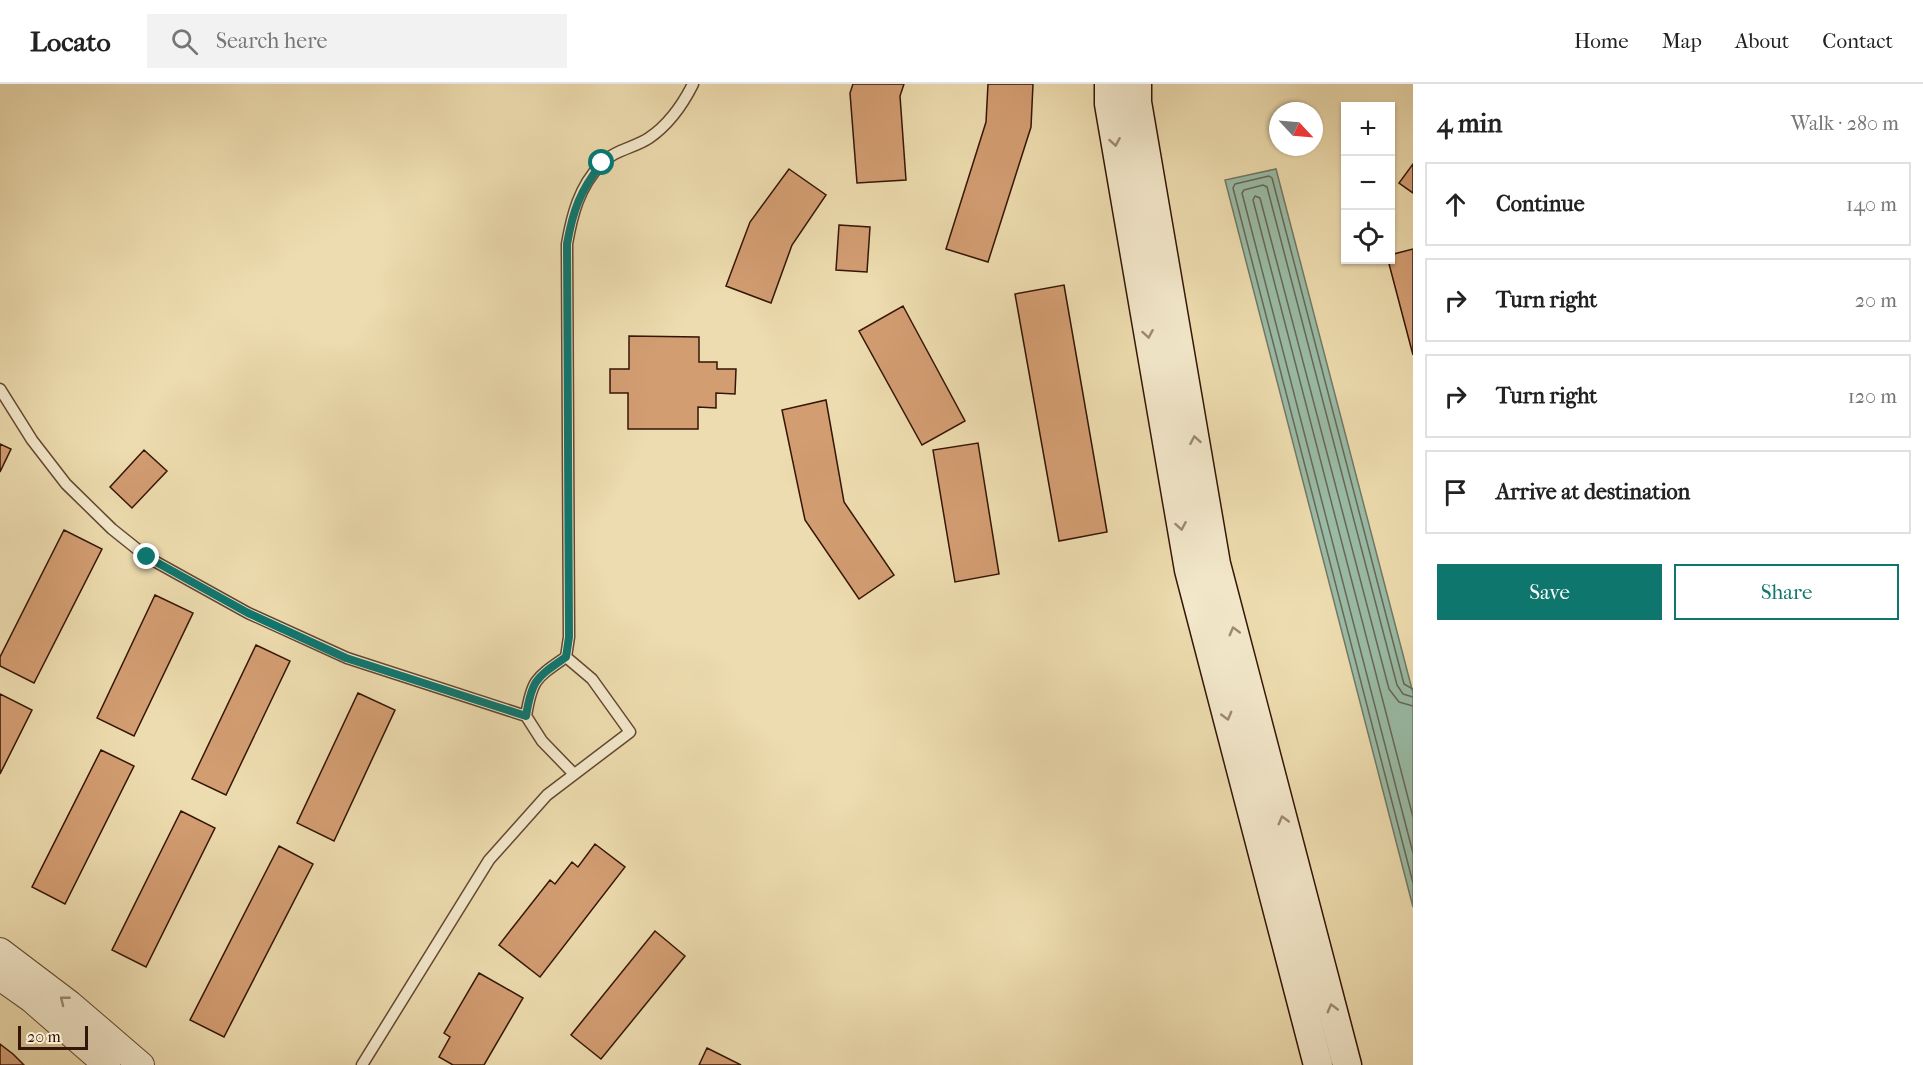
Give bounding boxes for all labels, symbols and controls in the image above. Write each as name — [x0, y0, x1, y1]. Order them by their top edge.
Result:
search box — [147, 14, 567, 68]
text: Locato — [30, 25, 111, 58]
icon: search — [168, 25, 201, 58]
text: Search here — [216, 28, 327, 54]
text: Home — [1574, 29, 1629, 53]
text: Map — [1662, 29, 1702, 53]
text: About — [1735, 29, 1789, 53]
text: Contact — [1822, 29, 1893, 53]
north arrow — [1269, 102, 1323, 156]
map controls — [1341, 102, 1395, 264]
button: + — [1341, 102, 1395, 156]
text: 4 min — [1437, 108, 1502, 139]
text: Walk · 280 m — [1791, 112, 1899, 135]
one-way arrow — [1108, 137, 1121, 147]
route start — [588, 149, 614, 175]
button: − — [1341, 156, 1395, 210]
icon: ahead — [1439, 188, 1472, 221]
text: Continue — [1496, 191, 1585, 217]
text: 140 m — [1846, 193, 1897, 216]
button: locate — [1341, 210, 1395, 264]
icon: right — [1439, 284, 1472, 317]
text: Turn right — [1496, 287, 1597, 313]
text: 20 m — [1855, 289, 1897, 312]
one-way arrow — [1141, 329, 1154, 339]
icon: right — [1439, 380, 1472, 413]
text: Turn right — [1496, 383, 1597, 409]
text: 120 m — [1848, 385, 1897, 408]
one-way arrow — [1189, 435, 1202, 445]
icon: arrive — [1439, 476, 1472, 509]
text: Arrive at destination — [1496, 479, 1690, 505]
one-way arrow — [1175, 522, 1187, 531]
route end — [133, 543, 159, 569]
button: Save — [1437, 564, 1662, 620]
button: Share — [1674, 564, 1899, 620]
one-way arrow — [1228, 626, 1241, 636]
one-way arrow — [1220, 710, 1232, 721]
one-way arrow — [1278, 815, 1290, 826]
one-way arrow — [60, 996, 71, 1007]
one-way arrow — [1327, 1004, 1339, 1014]
scale bar — [18, 1023, 88, 1050]
text: 20 m — [27, 1027, 61, 1046]

